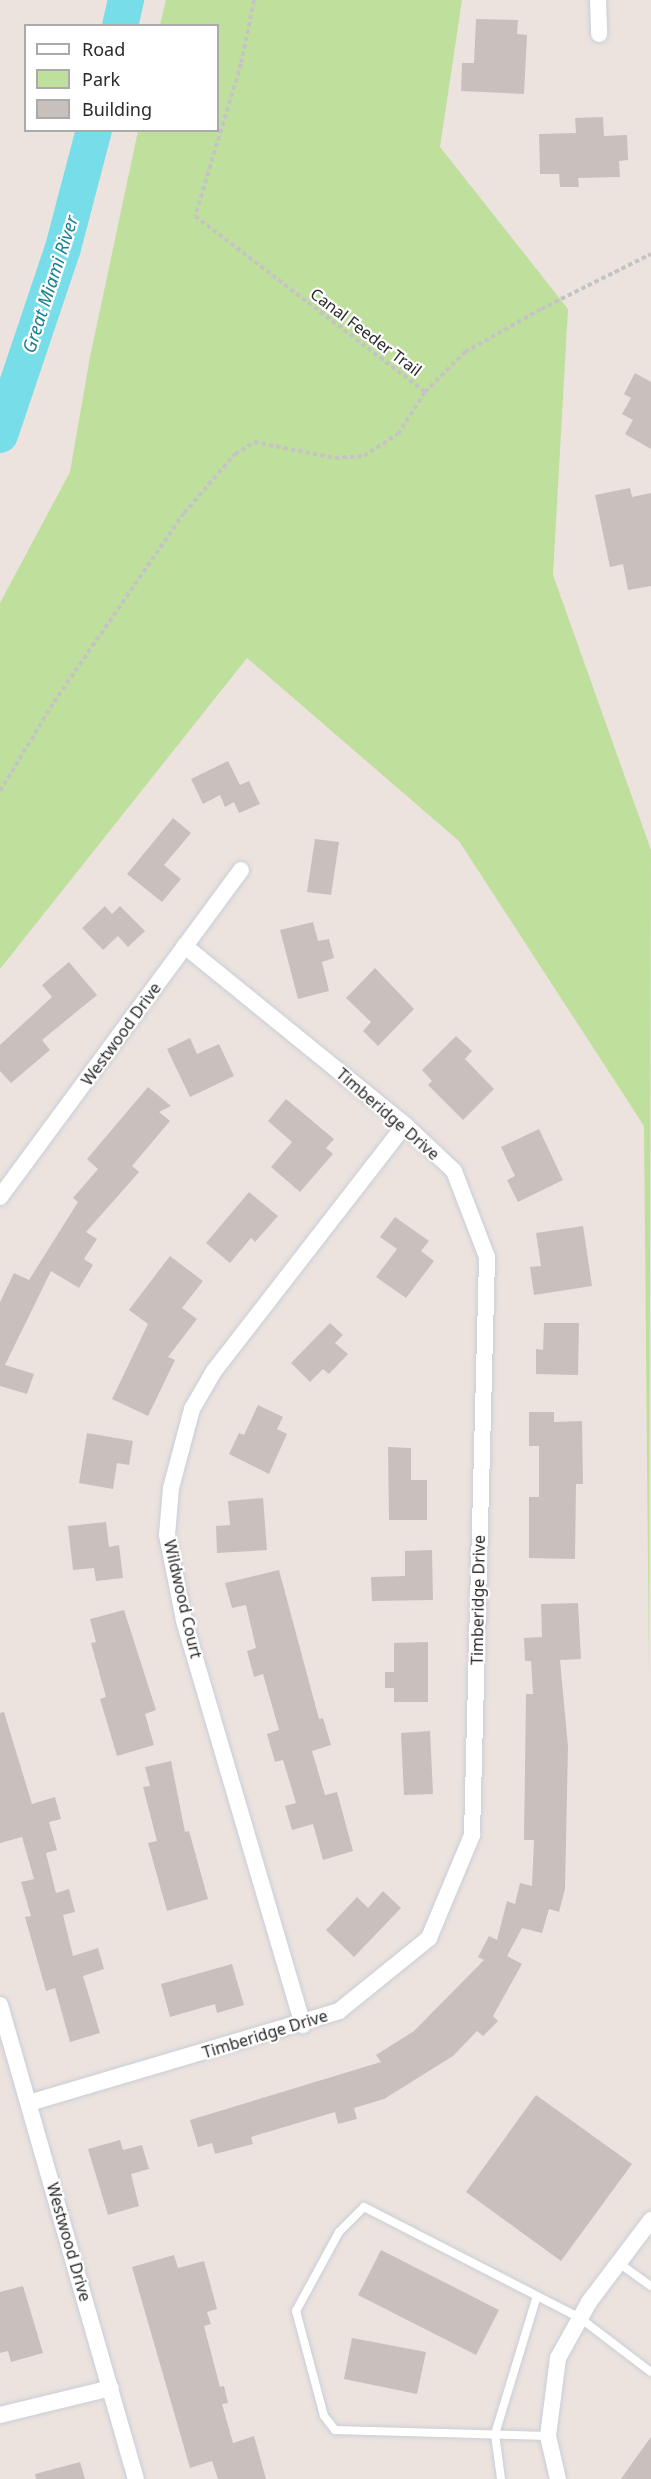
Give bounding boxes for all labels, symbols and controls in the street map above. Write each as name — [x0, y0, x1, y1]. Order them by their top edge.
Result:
legend — [24, 24, 219, 132]
text: Road — [82, 37, 125, 61]
text: Park — [82, 67, 120, 91]
text: Building — [82, 97, 152, 121]
water label: Great Miami River — [18, 212, 82, 356]
street label: Canal Feeder Trail — [307, 284, 425, 380]
street label: Westwood Drive — [77, 979, 165, 1089]
street label: Timberidge Drive — [333, 1064, 443, 1164]
street label: Timberidge Drive — [467, 1535, 489, 1665]
street label: Wildwood Court — [160, 1538, 206, 1660]
street label: Timberidge Drive — [200, 2006, 330, 2062]
street label: Westwood Drive — [43, 2180, 95, 2304]

